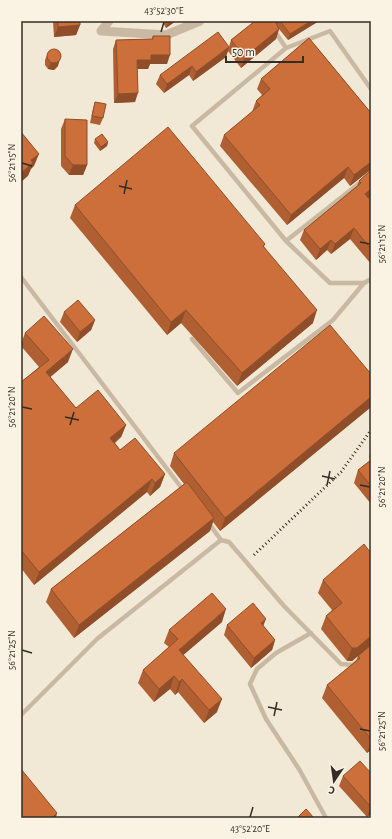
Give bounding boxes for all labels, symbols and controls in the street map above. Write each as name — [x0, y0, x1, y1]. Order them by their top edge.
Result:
text: 43°52'30"E — [144, 6, 184, 16]
scale bar — [226, 38, 303, 64]
text: 50 m — [232, 46, 255, 58]
text: 56°21'15"N — [7, 144, 17, 182]
text: 56°21'15"N — [377, 225, 387, 263]
text: 56°21'20"N — [7, 387, 17, 427]
text: 56°21'20"N — [377, 467, 387, 507]
text: 56°21'25"N — [7, 630, 17, 670]
text: 56°21'25"N — [377, 711, 387, 751]
north arrow — [314, 761, 354, 801]
text: С — [328, 784, 336, 796]
text: 43°52'20"E — [230, 824, 270, 834]

